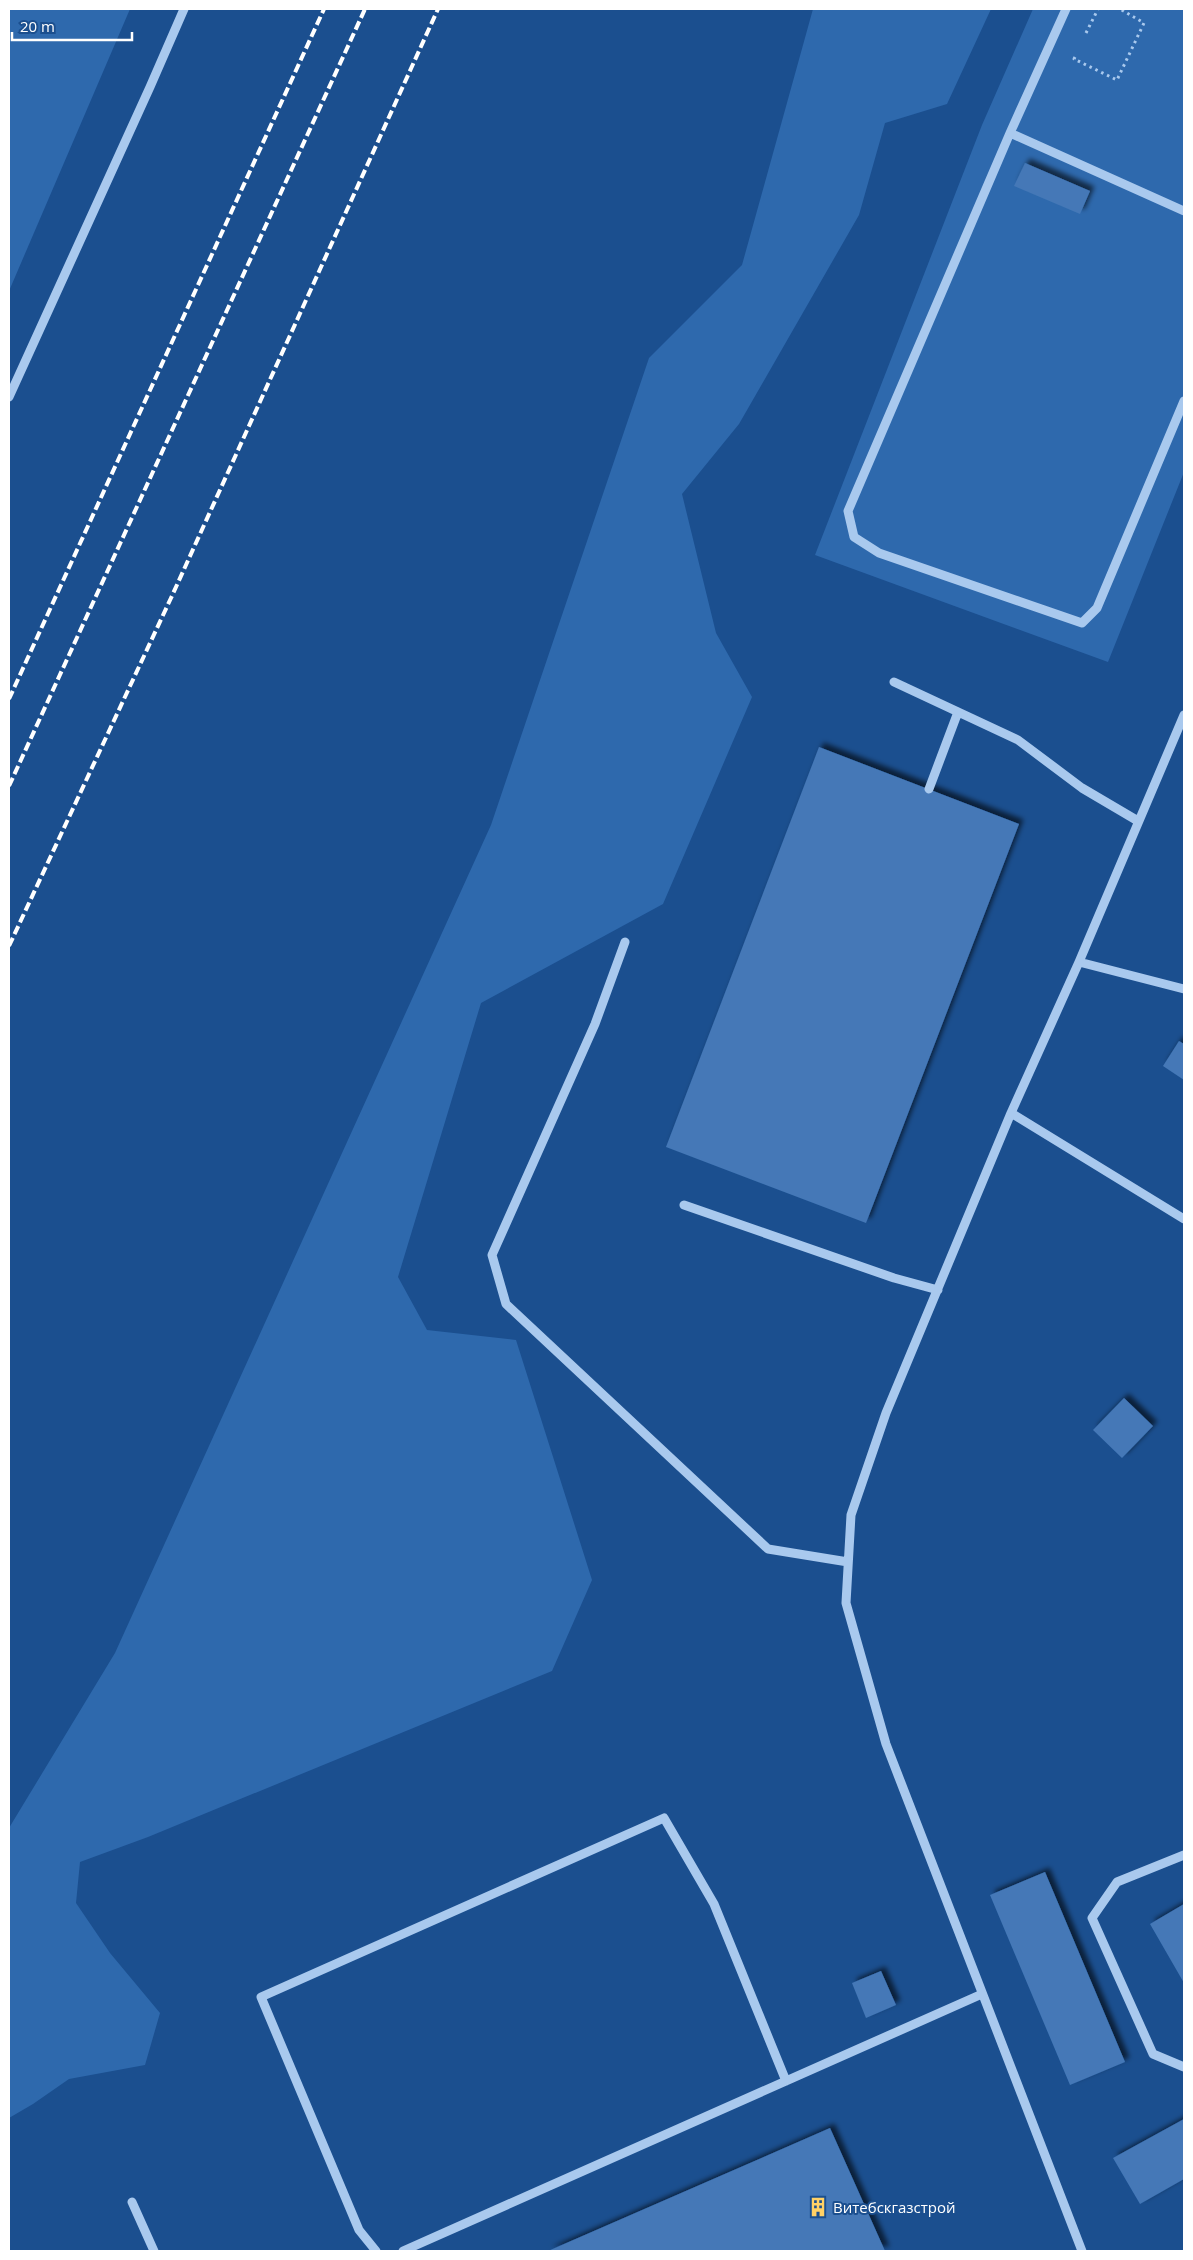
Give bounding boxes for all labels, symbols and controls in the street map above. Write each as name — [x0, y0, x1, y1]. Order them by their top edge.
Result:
scale bar — [12, 10, 132, 42]
text: 20 m — [20, 16, 55, 36]
building icon: Витебскгазстрой — [807, 2196, 829, 2218]
place label: Витебскгазстрой — [833, 2197, 956, 2217]

